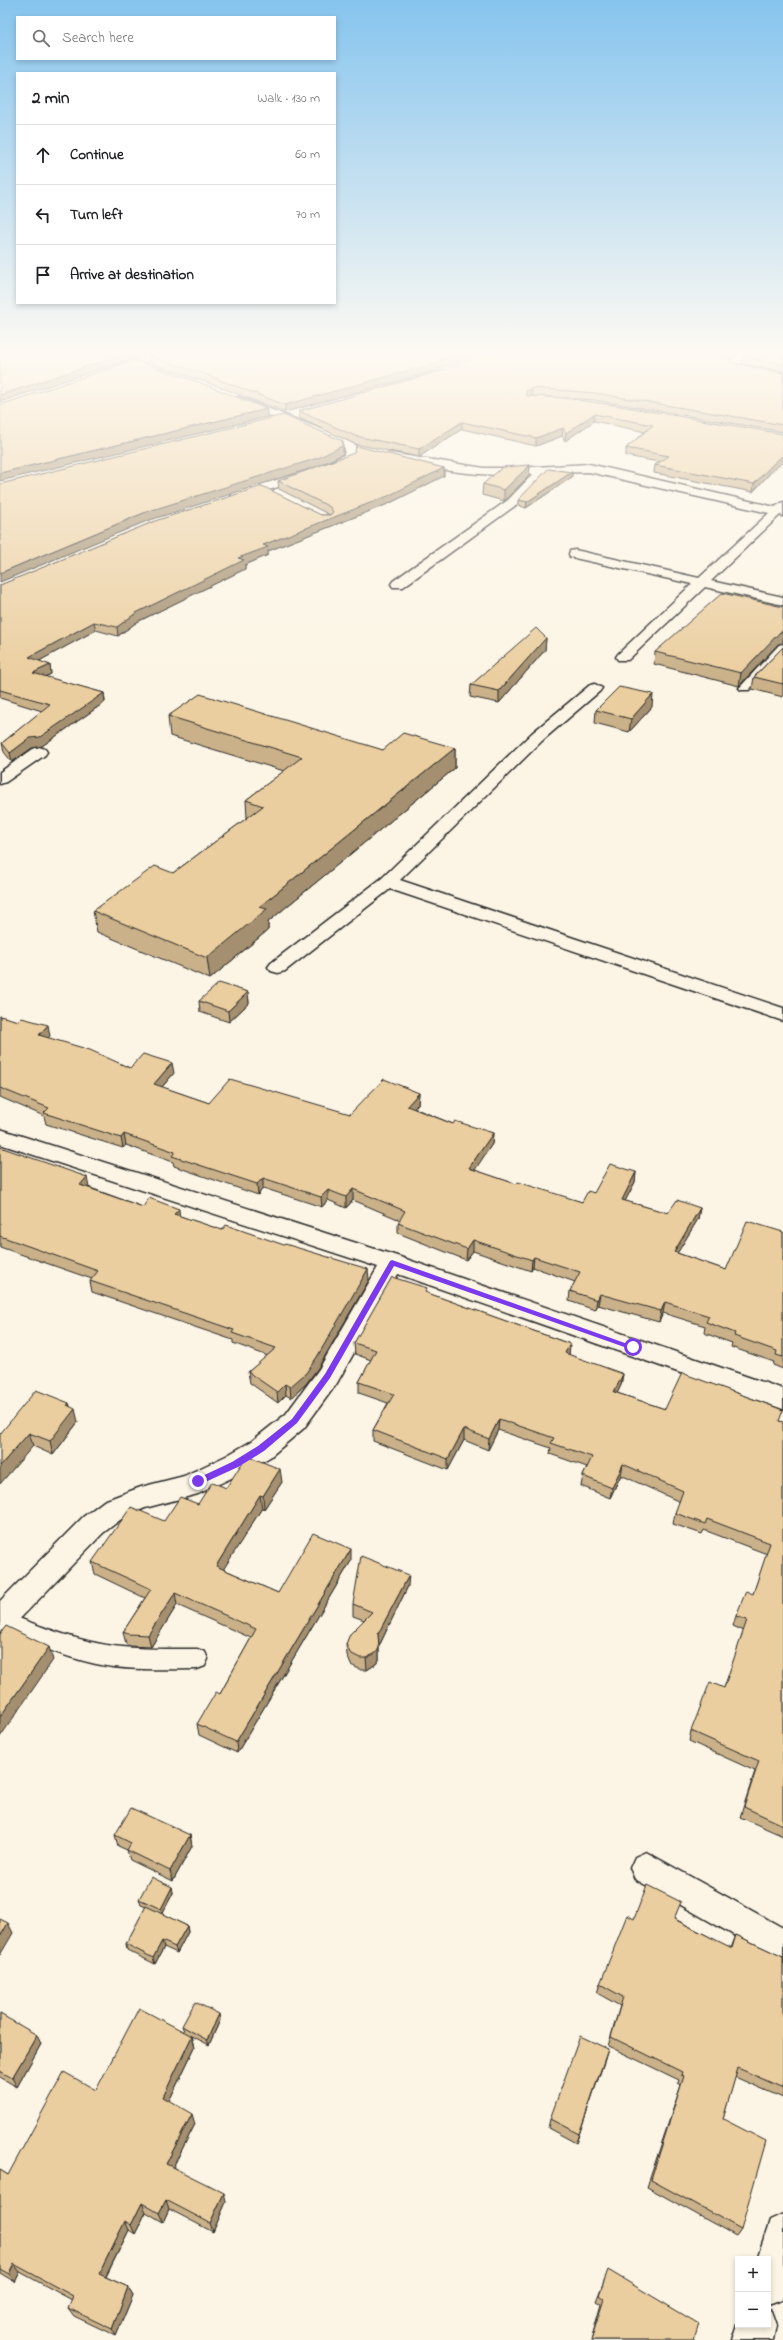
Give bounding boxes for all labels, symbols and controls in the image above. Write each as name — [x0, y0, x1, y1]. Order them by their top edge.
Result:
search box — [16, 16, 336, 60]
icon: search — [30, 27, 52, 49]
text: Search here — [62, 27, 134, 49]
text: 2 min — [32, 86, 69, 111]
text: Walk · 130 m — [257, 89, 320, 108]
icon: ahead — [32, 144, 54, 166]
text: Continue — [70, 144, 124, 166]
text: 60 m — [295, 145, 320, 164]
icon: left — [32, 204, 54, 226]
text: Turn left — [70, 204, 123, 226]
text: 70 m — [296, 205, 320, 224]
icon: arrive — [32, 264, 54, 286]
text: Arrive at destination — [70, 264, 194, 286]
route start — [624, 1338, 642, 1356]
route end — [189, 1472, 207, 1490]
map controls — [735, 2256, 771, 2328]
button: + — [735, 2256, 771, 2292]
button: − — [735, 2292, 771, 2328]

